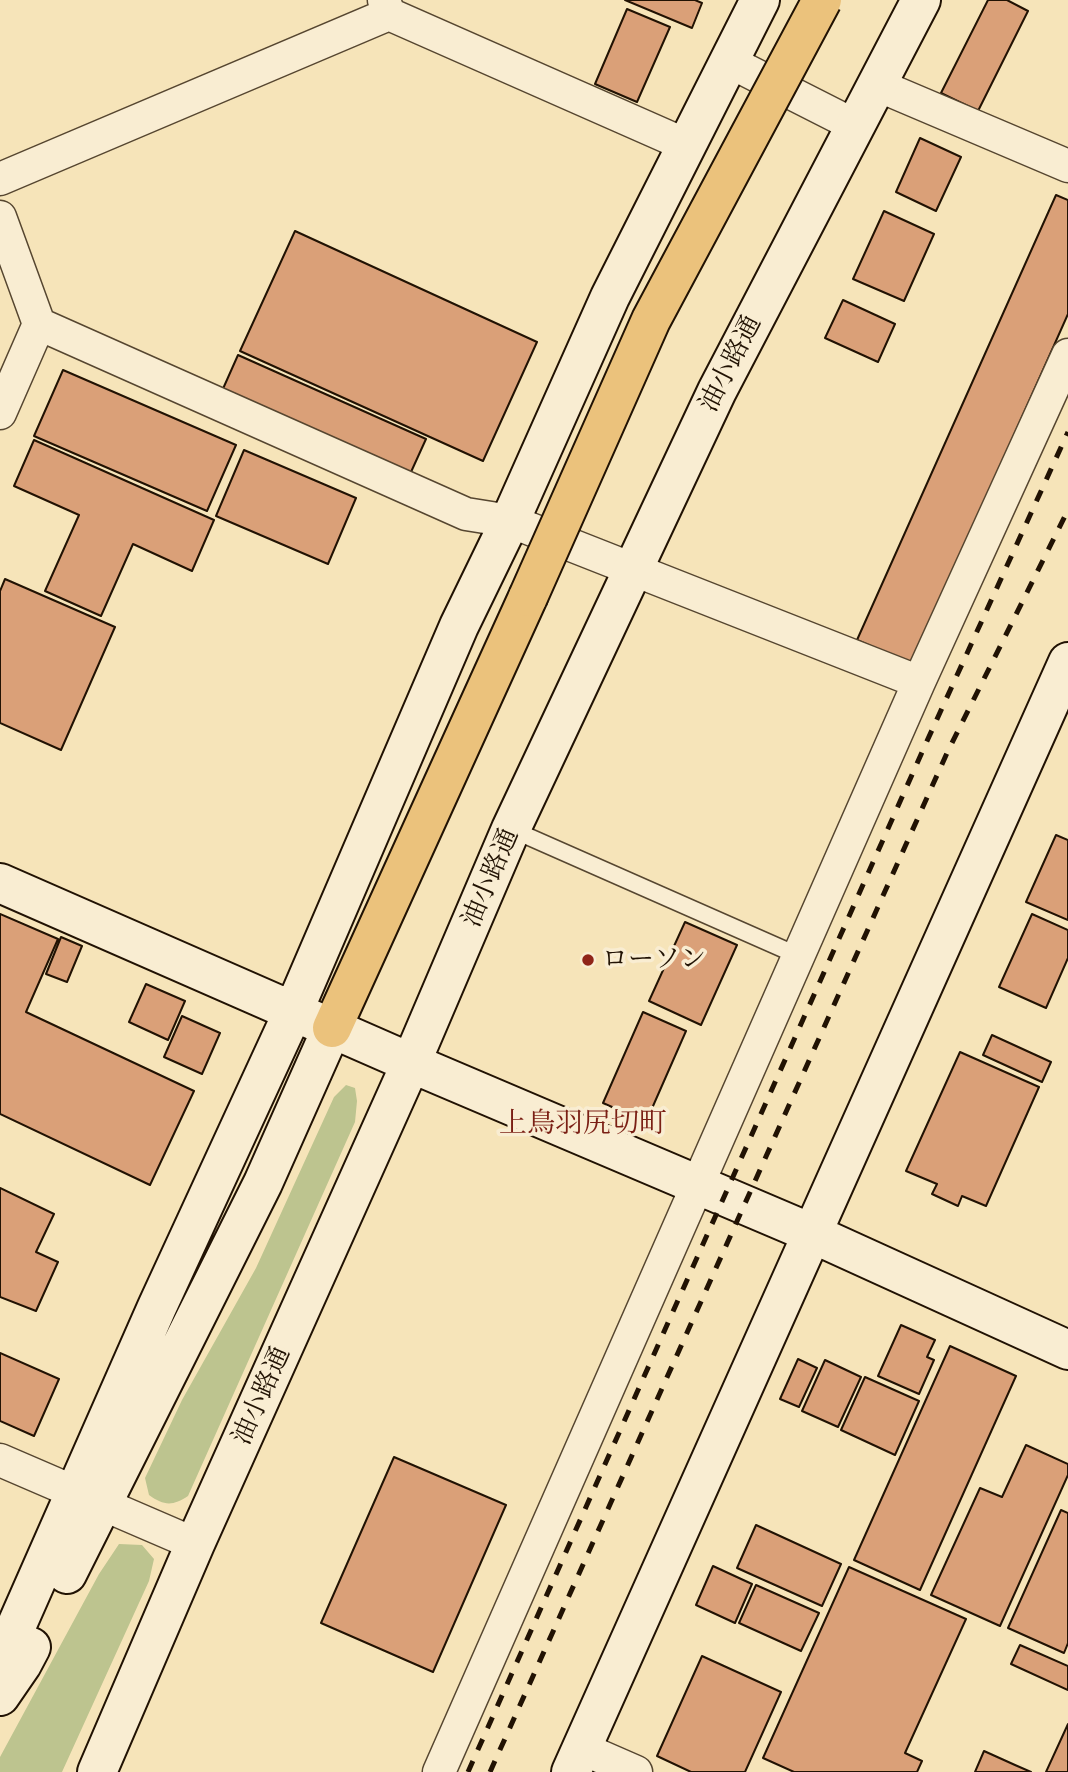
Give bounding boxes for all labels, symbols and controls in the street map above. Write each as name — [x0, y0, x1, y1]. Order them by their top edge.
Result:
street label: 油小路通 — [693, 311, 769, 417]
street label: 油小路通 — [456, 824, 526, 932]
place label: ローソン — [602, 944, 706, 976]
marker: ローソン — [580, 952, 596, 968]
district label: 上鳥羽尻切町 — [499, 1107, 667, 1141]
street label: 油小路通 — [227, 1342, 297, 1450]

